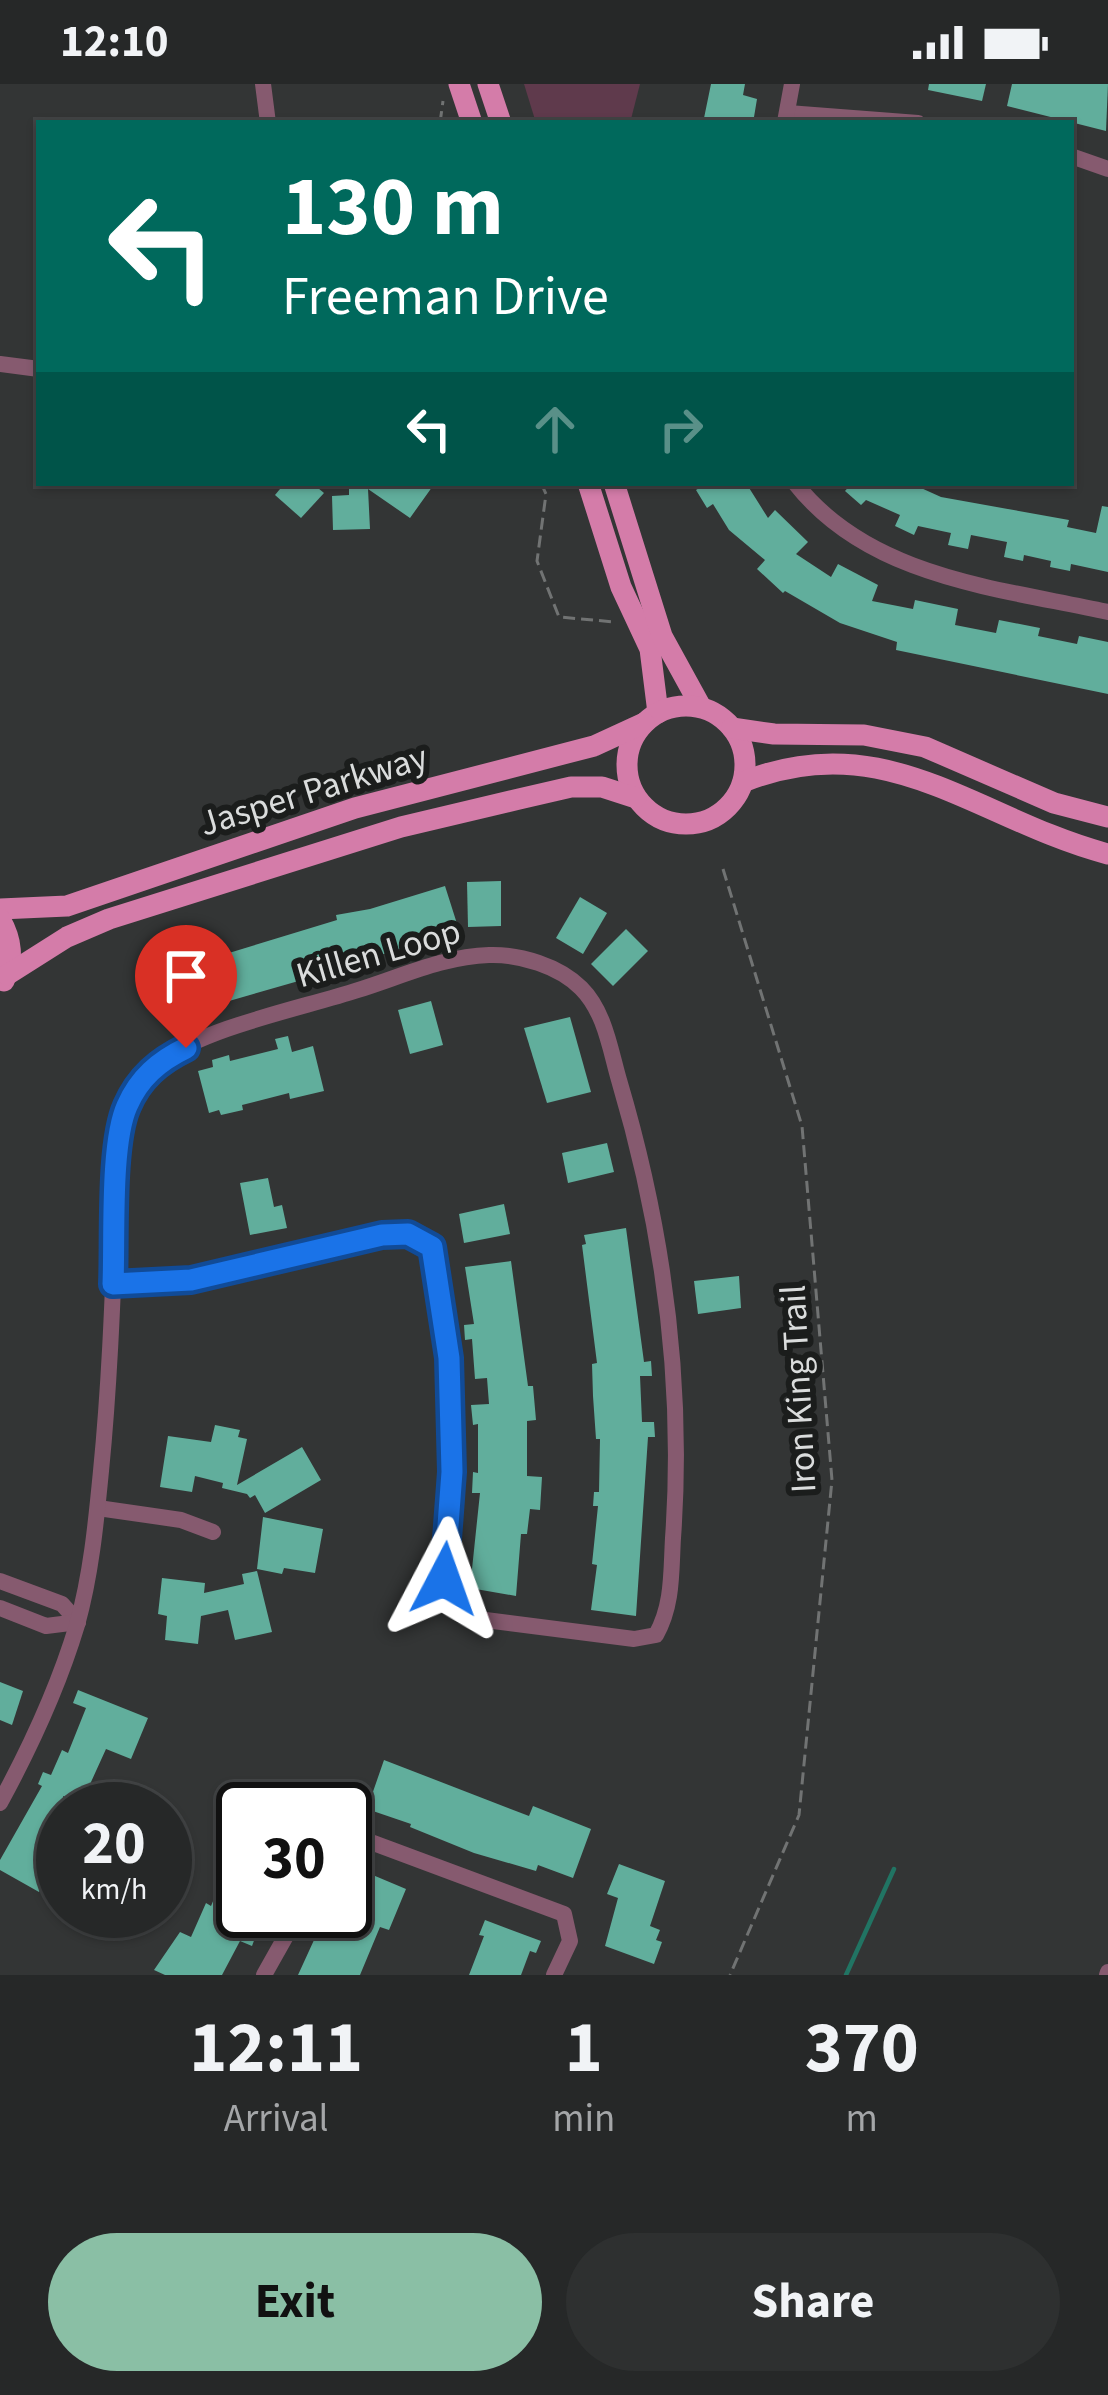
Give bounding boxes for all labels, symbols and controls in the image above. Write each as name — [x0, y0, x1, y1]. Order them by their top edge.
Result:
text: 12:10 — [60, 10, 169, 74]
text: 130 m — [282, 148, 504, 268]
icon: left — [84, 168, 240, 324]
text: Freeman Drive — [282, 259, 609, 336]
icon: left — [396, 396, 462, 462]
icon: ahead — [522, 396, 588, 462]
icon: right — [648, 396, 714, 462]
street label: Jasper Parkway — [193, 732, 434, 849]
street label: Killen Loop — [290, 906, 467, 1001]
pin — [135, 925, 237, 1048]
icon: arrive — [153, 943, 219, 1009]
street label: Iron King Trail — [768, 1284, 829, 1494]
position arrow — [381, 1516, 507, 1642]
speed limit sign: 30 — [216, 1782, 372, 1938]
text: 20 — [82, 1802, 146, 1887]
text: km/h — [81, 1868, 147, 1911]
text: 12:11 — [189, 1997, 363, 2100]
text: 1 — [565, 1997, 603, 2100]
text: 370 — [805, 1997, 919, 2100]
text: Arrival — [224, 2091, 329, 2147]
text: min — [552, 2091, 615, 2147]
text: m — [846, 2091, 878, 2147]
button: Exit — [48, 2233, 542, 2371]
button: Share — [566, 2233, 1060, 2371]

